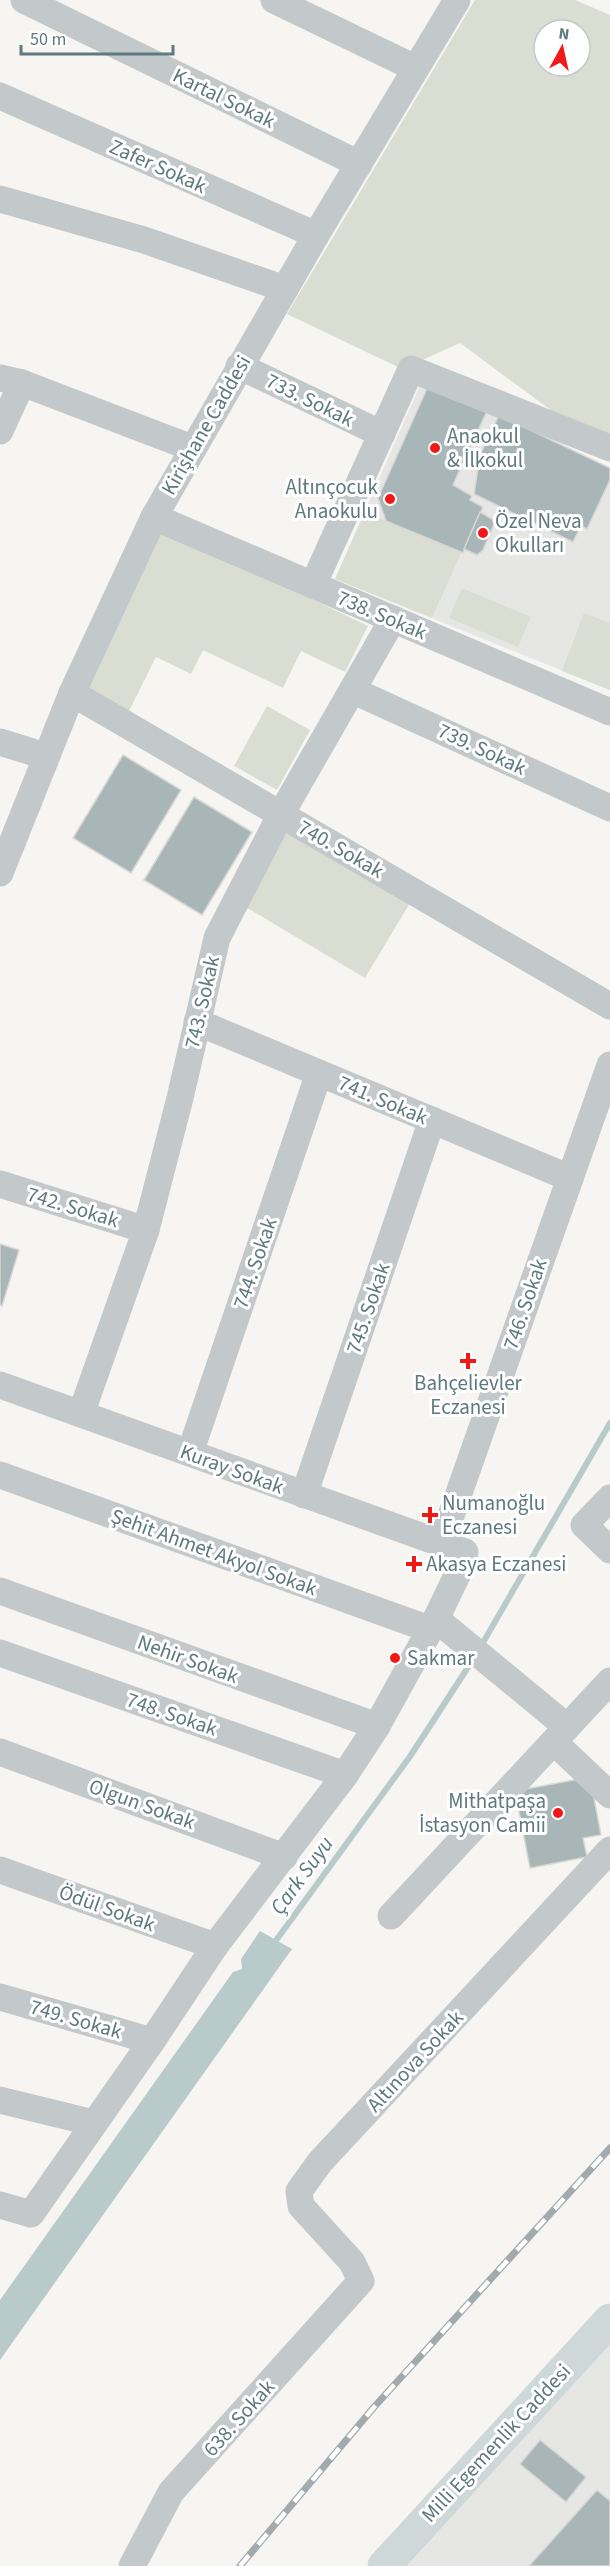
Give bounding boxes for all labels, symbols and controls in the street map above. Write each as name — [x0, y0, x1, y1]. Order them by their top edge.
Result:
scale bar — [21, 18, 172, 56]
north arrow — [532, 18, 592, 78]
text: N — [557, 23, 571, 46]
text: 50 m — [30, 27, 66, 52]
street label: Kartal Sokak — [168, 60, 281, 136]
street label: Zafer Sokak — [105, 131, 212, 201]
street label: Kirişhane Caddesi — [154, 350, 258, 500]
street label: 733. Sokak — [261, 366, 360, 434]
place label: Anaokul & İlkokul — [447, 421, 523, 475]
marker: Anaokul & İlkokul — [428, 441, 442, 455]
place label: Altınçocuk Anaokulu — [286, 472, 379, 526]
marker: Altınçocuk Anaokulu — [383, 492, 397, 506]
place label: Özel Neva Okulları — [495, 506, 582, 560]
marker: Özel Neva Okulları — [476, 526, 490, 540]
street label: 738. Sokak — [333, 583, 432, 648]
street label: 739. Sokak — [433, 715, 532, 783]
street label: 740. Sokak — [293, 812, 390, 886]
street label: 743. Sokak — [177, 952, 227, 1051]
street label: 741. Sokak — [334, 1068, 433, 1133]
street label: 742. Sokak — [23, 1179, 123, 1235]
street label: 744. Sokak — [225, 1213, 285, 1313]
street label: 746. Sokak — [495, 1254, 555, 1354]
street label: 745. Sokak — [338, 1258, 398, 1358]
marker: Bahçelievler Eczanesi — [461, 1354, 475, 1368]
place label: Bahçelievler Eczanesi — [414, 1368, 523, 1422]
street label: Kuray Sokak — [176, 1436, 289, 1502]
place label: Numanoğlu Eczanesi — [442, 1488, 545, 1542]
street label: Şehit Ahmet Akyol Sokak — [107, 1501, 322, 1603]
marker: Numanoğlu Eczanesi — [423, 1508, 437, 1522]
place label: Akasya Eczanesi — [426, 1549, 566, 1579]
marker: Akasya Eczanesi — [407, 1557, 421, 1571]
street label: Nehir Sokak — [133, 1627, 243, 1691]
place label: Sakmar — [407, 1643, 475, 1673]
marker: Sakmar — [388, 1651, 402, 1665]
street label: 748. Sokak — [122, 1684, 222, 1744]
street label: Olgun Sokak — [85, 1771, 200, 1837]
place label: Mithatpaşa İstasyon Camii — [419, 1786, 546, 1840]
marker: Mithatpaşa İstasyon Camii — [551, 1806, 565, 1820]
water label: Çark Suyu — [262, 1830, 341, 1921]
street label: Ödül Sokak — [55, 1877, 160, 1939]
street label: 749. Sokak — [26, 1992, 126, 2047]
street label: Altınova Sokak — [360, 2003, 471, 2119]
street label: Milli Egemenlik Caddesi — [414, 2357, 578, 2529]
street label: 638. Sokak — [196, 2372, 282, 2463]

